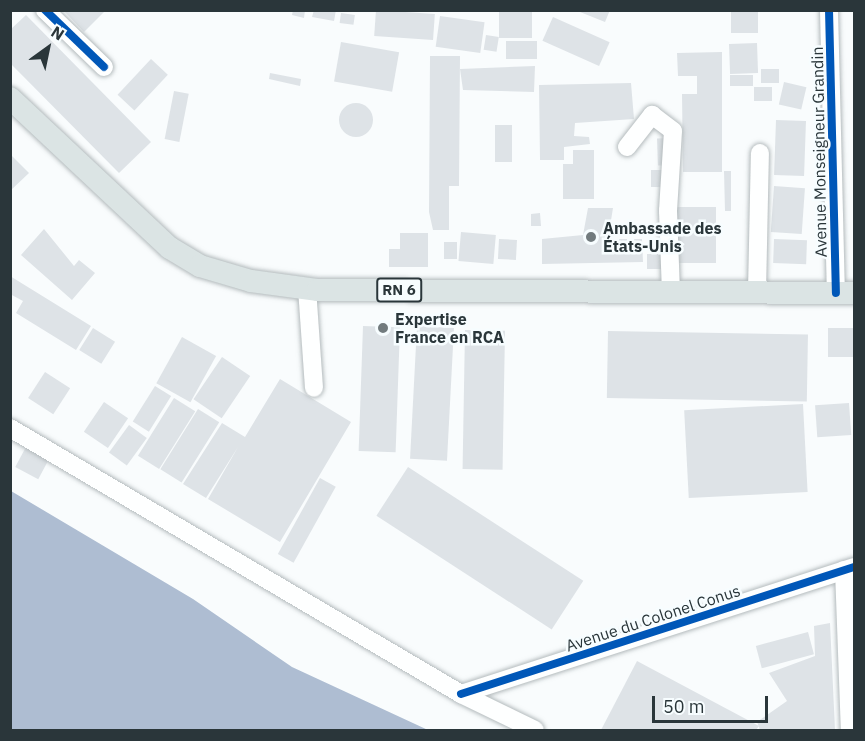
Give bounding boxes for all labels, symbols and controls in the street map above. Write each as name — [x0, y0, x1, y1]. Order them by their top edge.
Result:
north arrow — [18, 18, 78, 78]
text: N — [47, 21, 68, 44]
street label: Avenue Monseigneur Grandin — [808, 46, 830, 258]
place label: Ambassade des États-Unis — [603, 218, 721, 256]
marker: Ambassade des États-Unis — [584, 230, 598, 244]
road number: RN 6 — [375, 278, 423, 302]
place label: Expertise France en RCA — [395, 309, 504, 347]
marker: Expertise France en RCA — [376, 321, 390, 335]
street label: Avenue du Colonel Conus — [563, 581, 743, 655]
scale bar — [655, 684, 770, 722]
text: 50 m — [663, 695, 705, 718]

